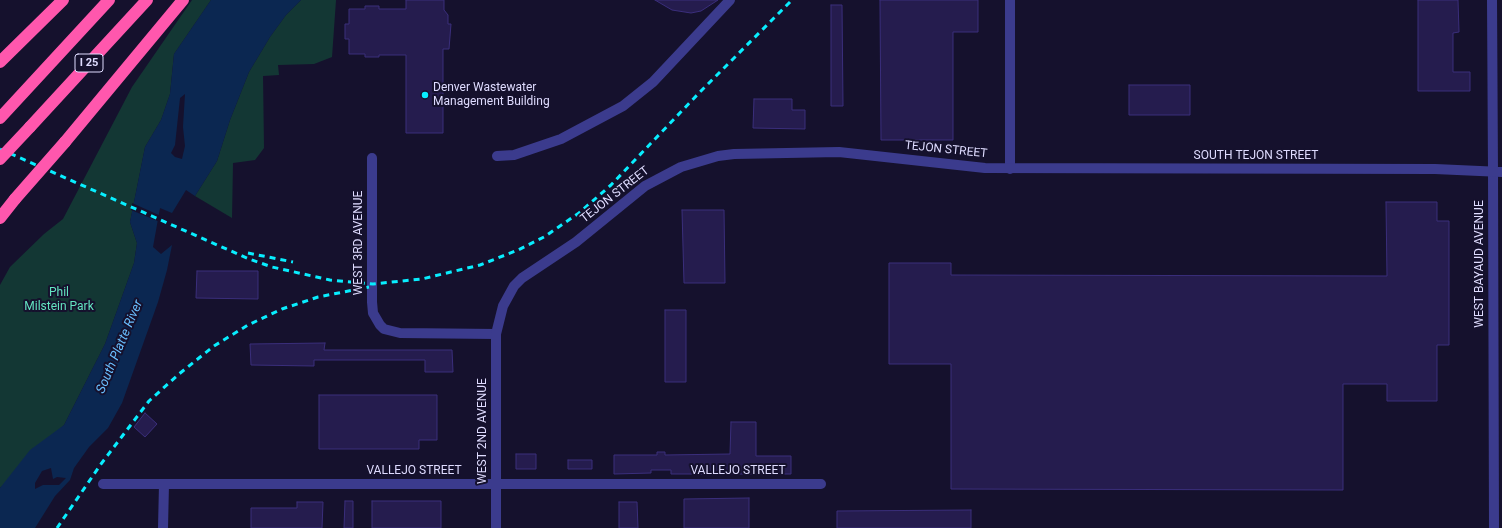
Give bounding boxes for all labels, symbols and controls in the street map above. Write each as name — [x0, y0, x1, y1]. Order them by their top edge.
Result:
road number: I 25 — [75, 54, 103, 72]
place label: Denver Wastewater Management Building — [433, 81, 550, 109]
marker: Denver Wastewater Management Building — [420, 90, 430, 100]
street label: TEJON STREET — [904, 139, 988, 161]
street label: SOUTH TEJON STREET — [1194, 149, 1318, 163]
street label: TEJON STREET — [578, 164, 652, 226]
street label: WEST 3RD AVENUE — [352, 191, 366, 295]
street label: WEST BAYAUD AVENUE — [1473, 200, 1487, 328]
park label: Phil Milstein Park — [24, 286, 94, 314]
water label: South Platte River — [93, 298, 147, 396]
street label: WEST 2ND AVENUE — [476, 378, 490, 484]
street label: VALLEJO STREET — [366, 464, 462, 478]
street label: VALLEJO STREET — [690, 464, 786, 478]

